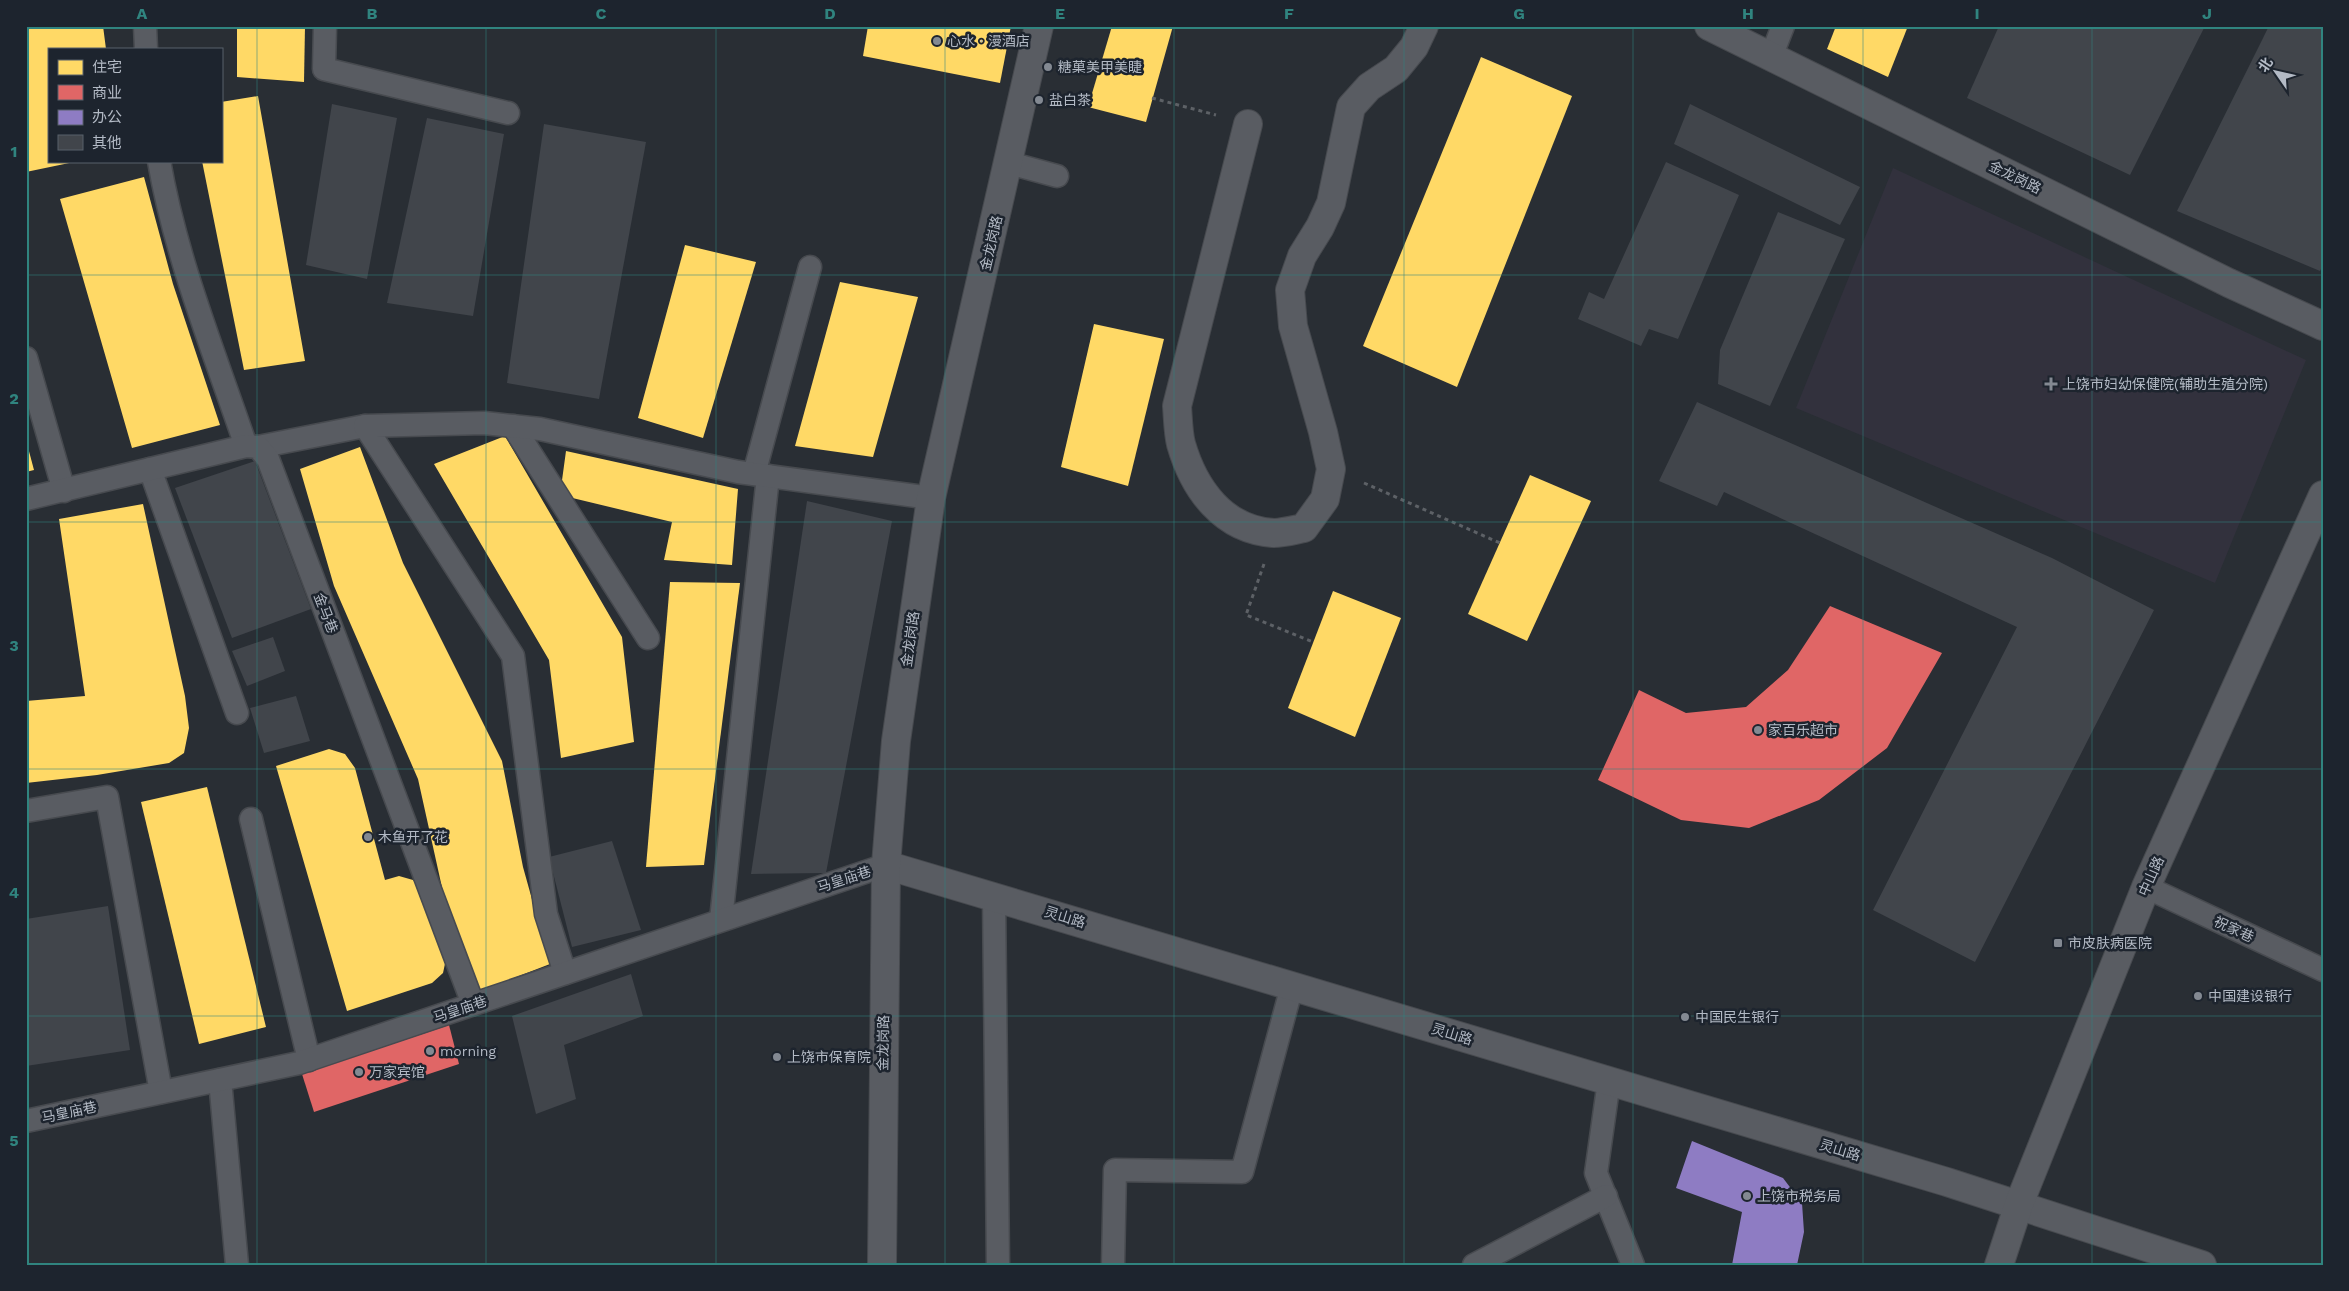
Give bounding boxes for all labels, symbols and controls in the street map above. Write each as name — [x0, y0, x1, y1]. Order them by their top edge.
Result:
text: A — [137, 4, 148, 23]
text: B — [367, 4, 378, 23]
text: C — [596, 4, 607, 23]
text: D — [824, 4, 836, 23]
text: E — [1055, 4, 1065, 23]
text: F — [1284, 4, 1294, 23]
text: G — [1513, 4, 1525, 23]
text: H — [1742, 4, 1754, 23]
text: I — [1974, 4, 1980, 23]
text: J — [2202, 4, 2212, 23]
place label: 心水 · 漫酒店 — [947, 33, 1030, 49]
marker: 心水 · 漫酒店 — [931, 35, 943, 47]
legend — [48, 48, 222, 162]
north arrow — [2252, 48, 2302, 98]
text: 北 — [2255, 54, 2276, 75]
text: 住宅 — [92, 58, 122, 76]
place label: 糖菓美甲美睫 — [1058, 59, 1142, 75]
marker: 糖菓美甲美睫 — [1042, 61, 1054, 73]
text: 商业 — [92, 84, 122, 102]
place label: 盐白茶 — [1049, 92, 1091, 108]
marker: 盐白茶 — [1033, 94, 1045, 106]
text: 办公 — [92, 108, 122, 126]
text: 其他 — [92, 134, 122, 152]
text: 1 — [11, 142, 17, 161]
street label: 金龙岗路 — [1986, 158, 2044, 196]
street label: 金龙岗路 — [977, 214, 1005, 272]
place label: 上饶市妇幼保健院(辅助生殖分院) — [2062, 376, 2268, 392]
marker: 上饶市妇幼保健院(辅助生殖分院) — [2044, 377, 2058, 391]
text: 2 — [9, 389, 19, 408]
street label: 金马巷 — [311, 591, 341, 635]
street label: 金龙岗路 — [898, 610, 922, 668]
text: 3 — [9, 636, 19, 655]
place label: 家百乐超市 — [1768, 722, 1838, 738]
marker: 家百乐超市 — [1752, 724, 1764, 736]
place label: 木鱼开了花 — [378, 829, 448, 845]
marker: 木鱼开了花 — [362, 831, 374, 843]
street label: 中山路 — [2135, 854, 2167, 898]
street label: 马皇庙巷 — [815, 863, 873, 895]
text: 4 — [9, 883, 19, 902]
street label: 灵山路 — [1043, 903, 1087, 931]
street label: 祝家巷 — [2212, 913, 2256, 945]
place label: 市皮肤病医院 — [2068, 935, 2152, 951]
marker: 市皮肤病医院 — [2052, 937, 2064, 949]
place label: 中国建设银行 — [2208, 988, 2292, 1004]
marker: 中国建设银行 — [2192, 990, 2204, 1002]
street label: 马皇庙巷 — [431, 992, 489, 1026]
place label: 中国民生银行 — [1695, 1009, 1779, 1025]
marker: 中国民生银行 — [1679, 1011, 1691, 1023]
street label: 金龙岗路 — [875, 1015, 891, 1071]
street label: 灵山路 — [1430, 1020, 1474, 1048]
place label: morning — [440, 1043, 497, 1059]
marker: morning — [424, 1045, 436, 1057]
place label: 上饶市保育院 — [787, 1049, 871, 1065]
marker: 上饶市保育院 — [771, 1051, 783, 1063]
place label: 万家宾馆 — [369, 1064, 425, 1080]
marker: 万家宾馆 — [353, 1066, 365, 1078]
street label: 马皇庙巷 — [40, 1098, 98, 1126]
text: 5 — [9, 1131, 19, 1150]
street label: 灵山路 — [1818, 1136, 1862, 1164]
place label: 上饶市税务局 — [1757, 1188, 1841, 1204]
marker: 上饶市税务局 — [1741, 1190, 1753, 1202]

